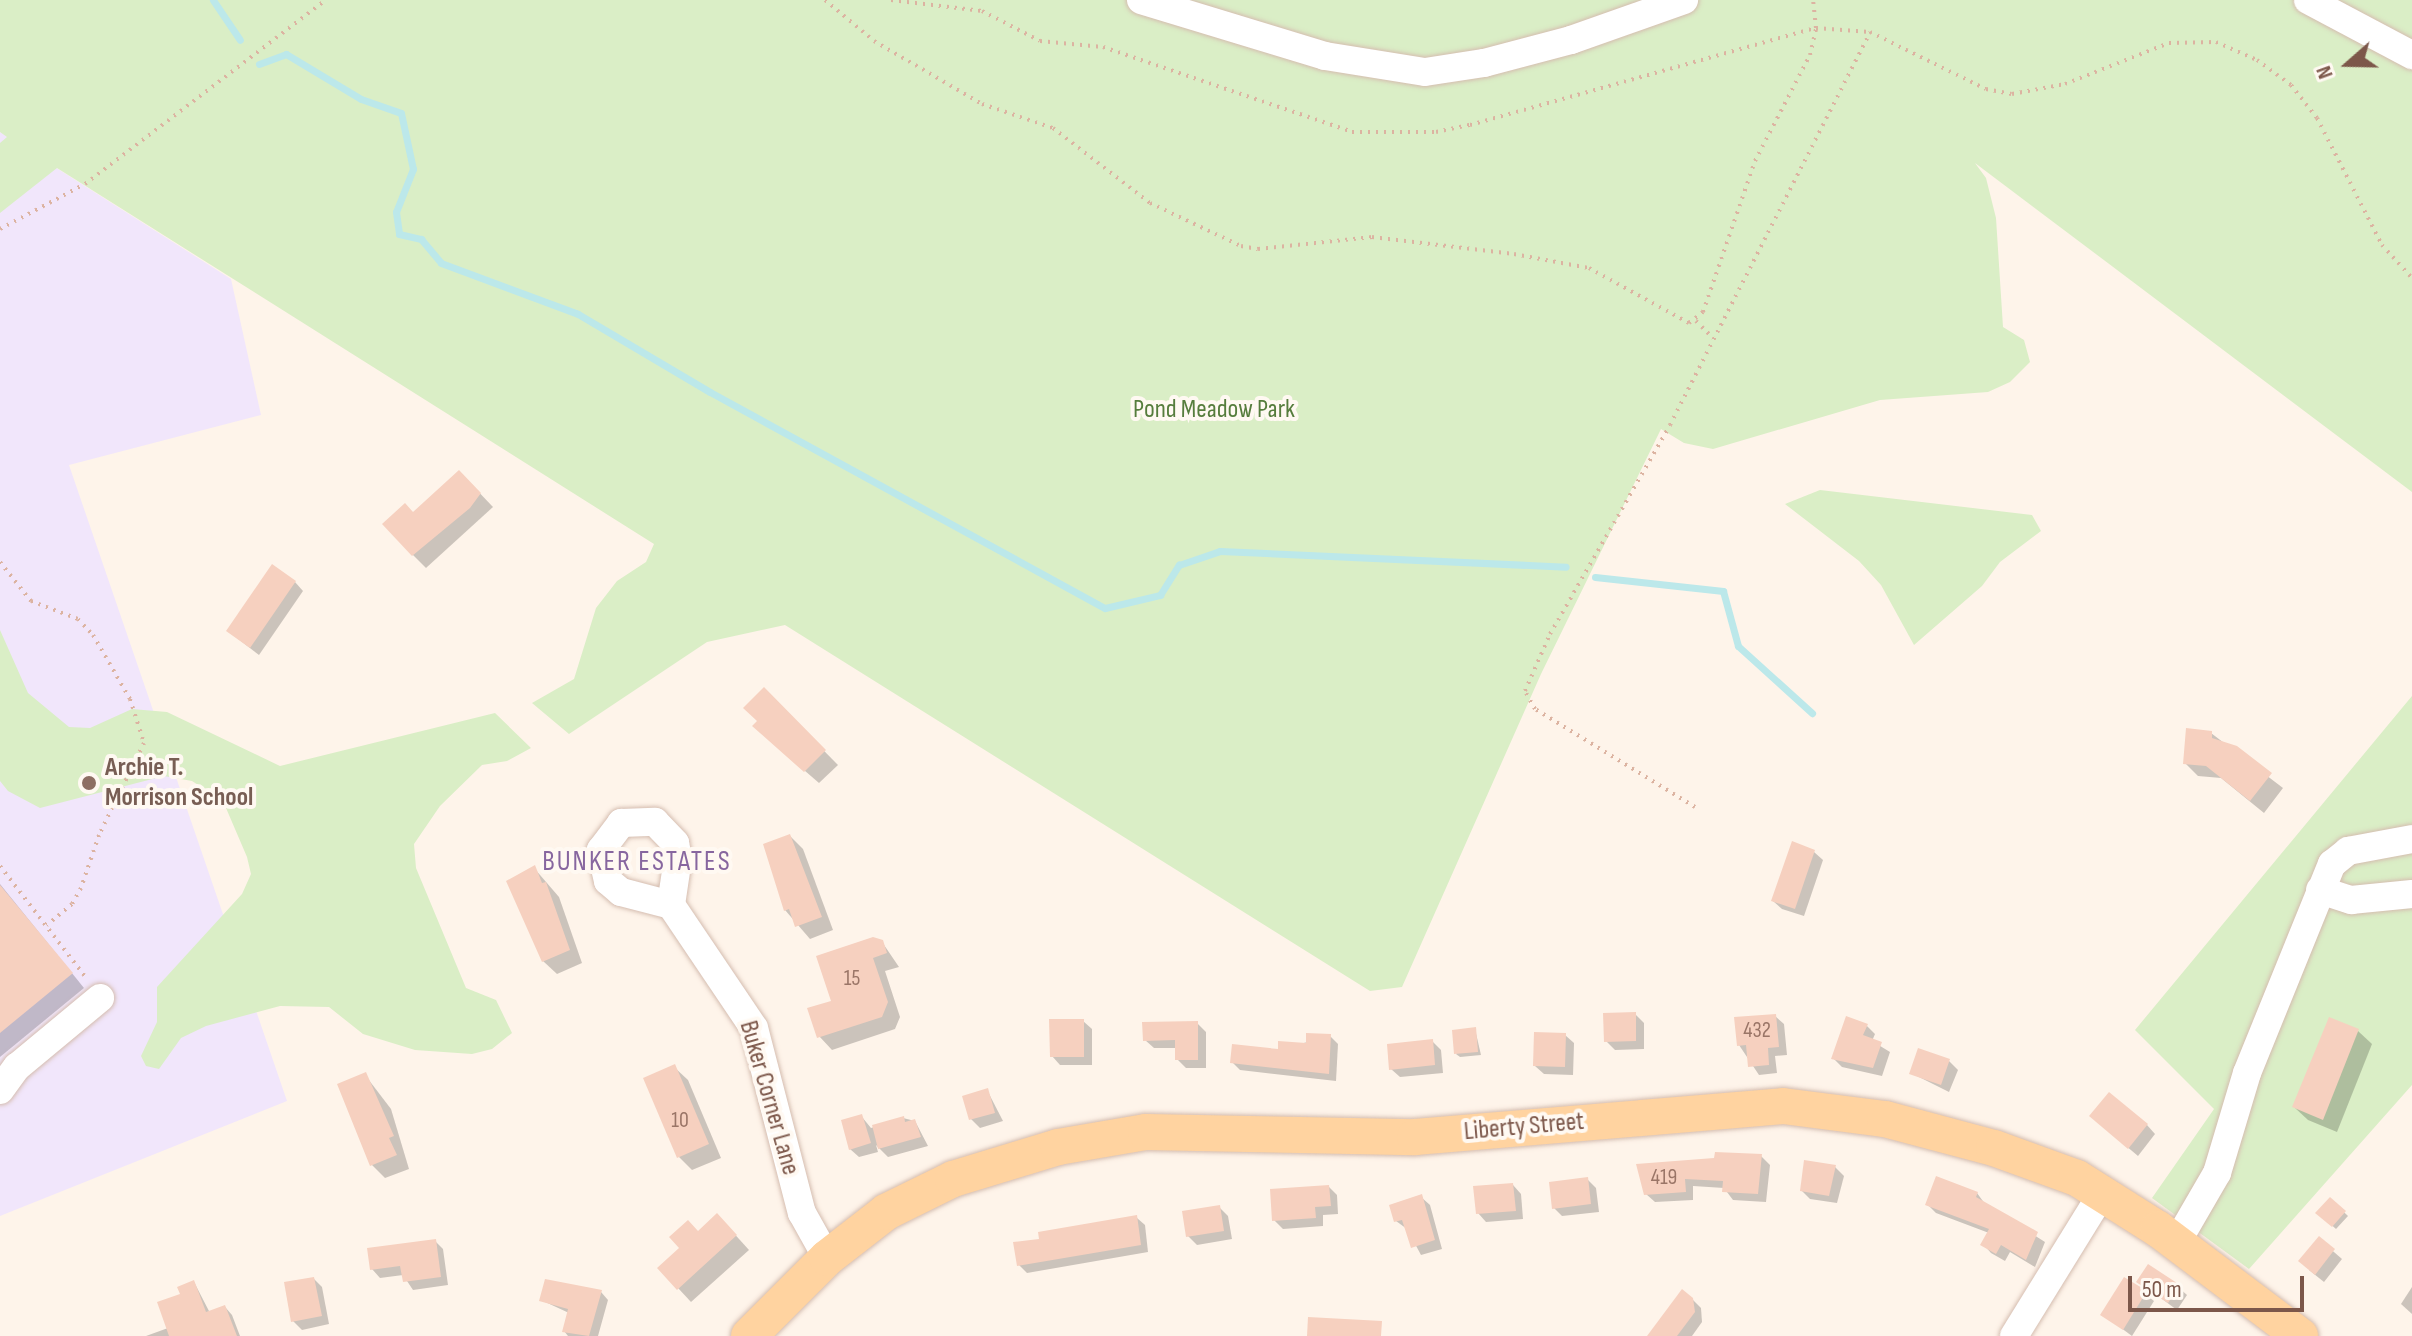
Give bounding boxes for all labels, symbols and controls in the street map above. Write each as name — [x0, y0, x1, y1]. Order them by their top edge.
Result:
north arrow — [2308, 24, 2388, 104]
text: N — [2310, 62, 2340, 83]
park label: Pond Meadow Park — [1133, 394, 1295, 426]
place label: Archie T. Morrison School — [105, 752, 253, 814]
marker: Archie T. Morrison School — [80, 774, 98, 792]
district label: BUNKER ESTATES — [542, 845, 732, 879]
house number: 15 — [844, 966, 860, 992]
street label: Buker Corner Lane — [732, 1017, 806, 1179]
house number: 432 — [1743, 1018, 1771, 1044]
street label: Liberty Street — [1463, 1106, 1585, 1148]
house number: 10 — [671, 1108, 689, 1134]
house number: 419 — [1651, 1165, 1677, 1191]
scale bar — [2132, 1260, 2308, 1310]
text: 50 m — [2142, 1275, 2182, 1304]

